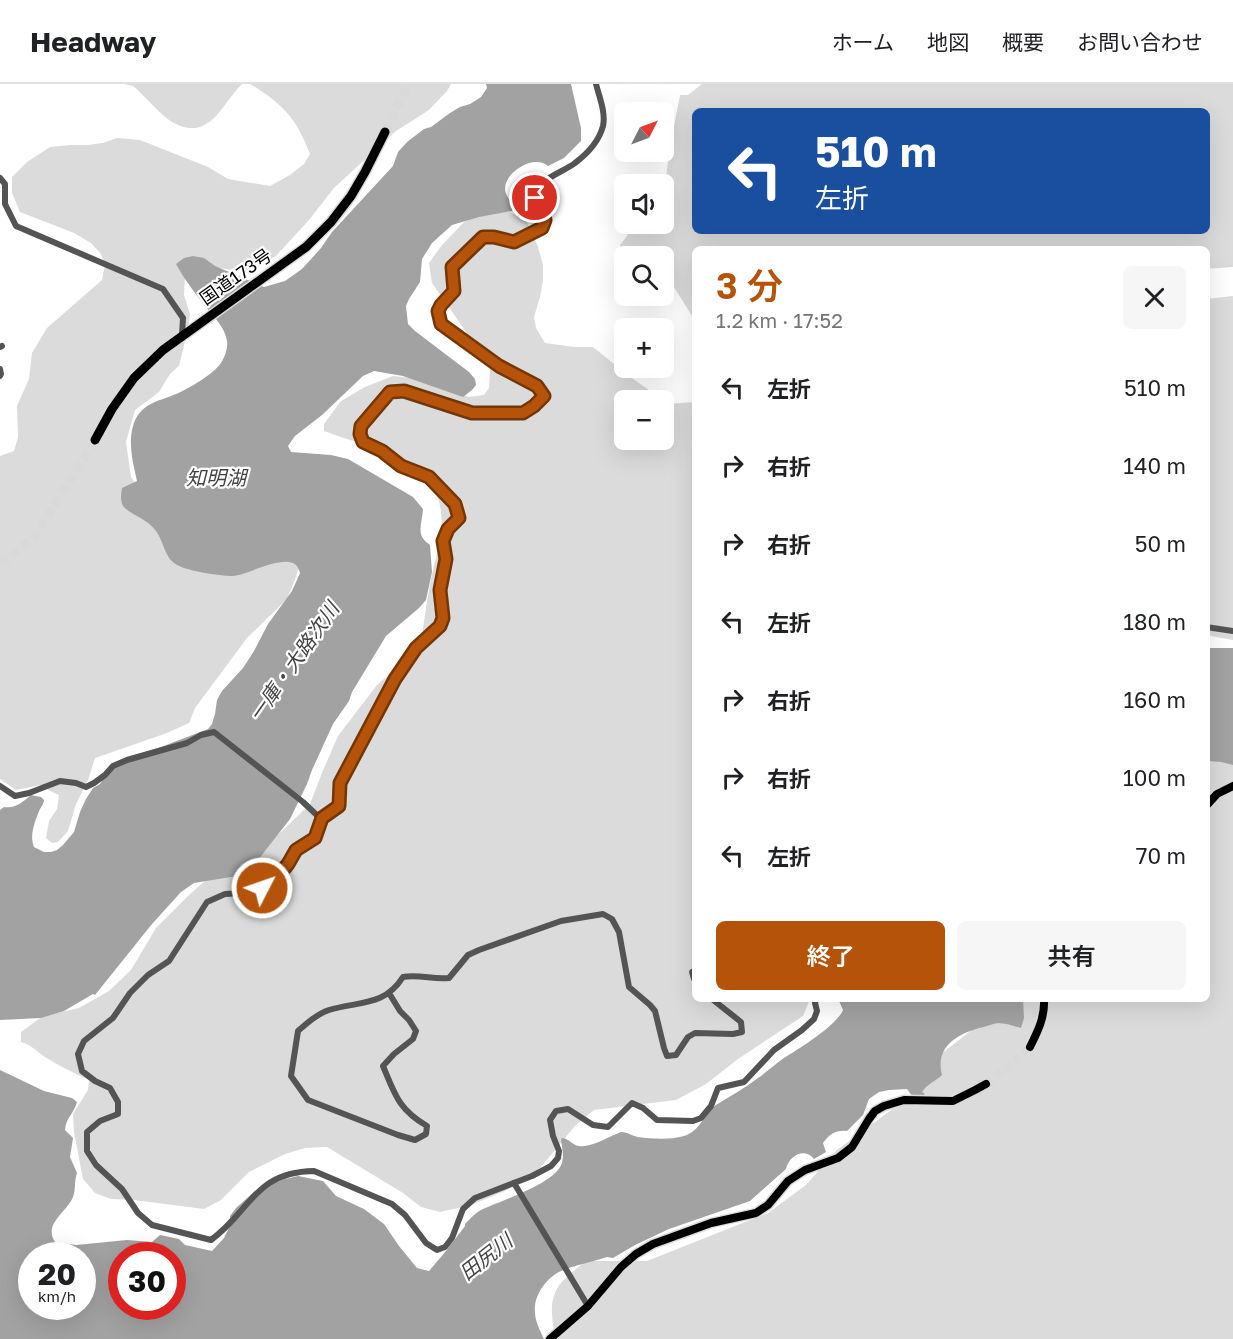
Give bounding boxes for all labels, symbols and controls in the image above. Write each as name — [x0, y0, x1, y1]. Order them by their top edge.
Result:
text: Headway — [30, 25, 156, 58]
text: ホーム — [832, 29, 894, 55]
text: 地図 — [927, 29, 969, 55]
text: 概要 — [1002, 29, 1044, 55]
text: お問い合わせ — [1077, 29, 1203, 55]
north arrow — [614, 102, 674, 162]
map controls — [614, 102, 674, 450]
text: 510 m — [815, 126, 937, 176]
icon: left — [716, 132, 794, 210]
pin — [509, 172, 560, 223]
button: sound — [614, 174, 674, 234]
icon: arrive — [518, 181, 551, 214]
text: 左折 — [815, 182, 869, 214]
street label: 国道173号 — [195, 243, 276, 309]
button: search — [614, 246, 674, 306]
text: 3 分 — [716, 264, 783, 307]
button: close — [1123, 266, 1186, 329]
text: 1.2 km · 17:52 — [716, 308, 843, 332]
button: + — [614, 318, 674, 378]
icon: left — [716, 371, 749, 404]
text: 510 m — [1124, 374, 1186, 401]
text: 左折 — [767, 375, 811, 402]
button: − — [614, 390, 674, 450]
icon: right — [716, 449, 749, 482]
text: 140 m — [1123, 452, 1186, 479]
text: 右折 — [767, 453, 811, 480]
water label: 知明湖 — [186, 465, 249, 489]
icon: right — [716, 527, 749, 560]
text: 50 m — [1135, 530, 1186, 557]
text: 右折 — [767, 531, 811, 558]
water label: 一庫・大路次川 — [243, 596, 344, 726]
icon: left — [716, 605, 749, 638]
text: 180 m — [1123, 608, 1186, 635]
text: 左折 — [767, 609, 811, 636]
icon: right — [716, 683, 749, 716]
text: 160 m — [1123, 686, 1186, 713]
text: 右折 — [767, 687, 811, 714]
icon: right — [716, 761, 749, 794]
text: 100 m — [1123, 764, 1186, 791]
text: 右折 — [767, 765, 811, 792]
icon: left — [716, 839, 749, 872]
text: 70 m — [1136, 842, 1186, 869]
text: 左折 — [767, 843, 811, 870]
position arrow — [230, 856, 294, 920]
button: 終了 — [716, 921, 945, 990]
button: 共有 — [957, 921, 1186, 990]
water label: 田尻川 — [454, 1227, 518, 1284]
speed limit sign: 30 — [108, 1242, 186, 1320]
text: 20 — [38, 1256, 76, 1292]
text: km/h — [38, 1287, 76, 1305]

